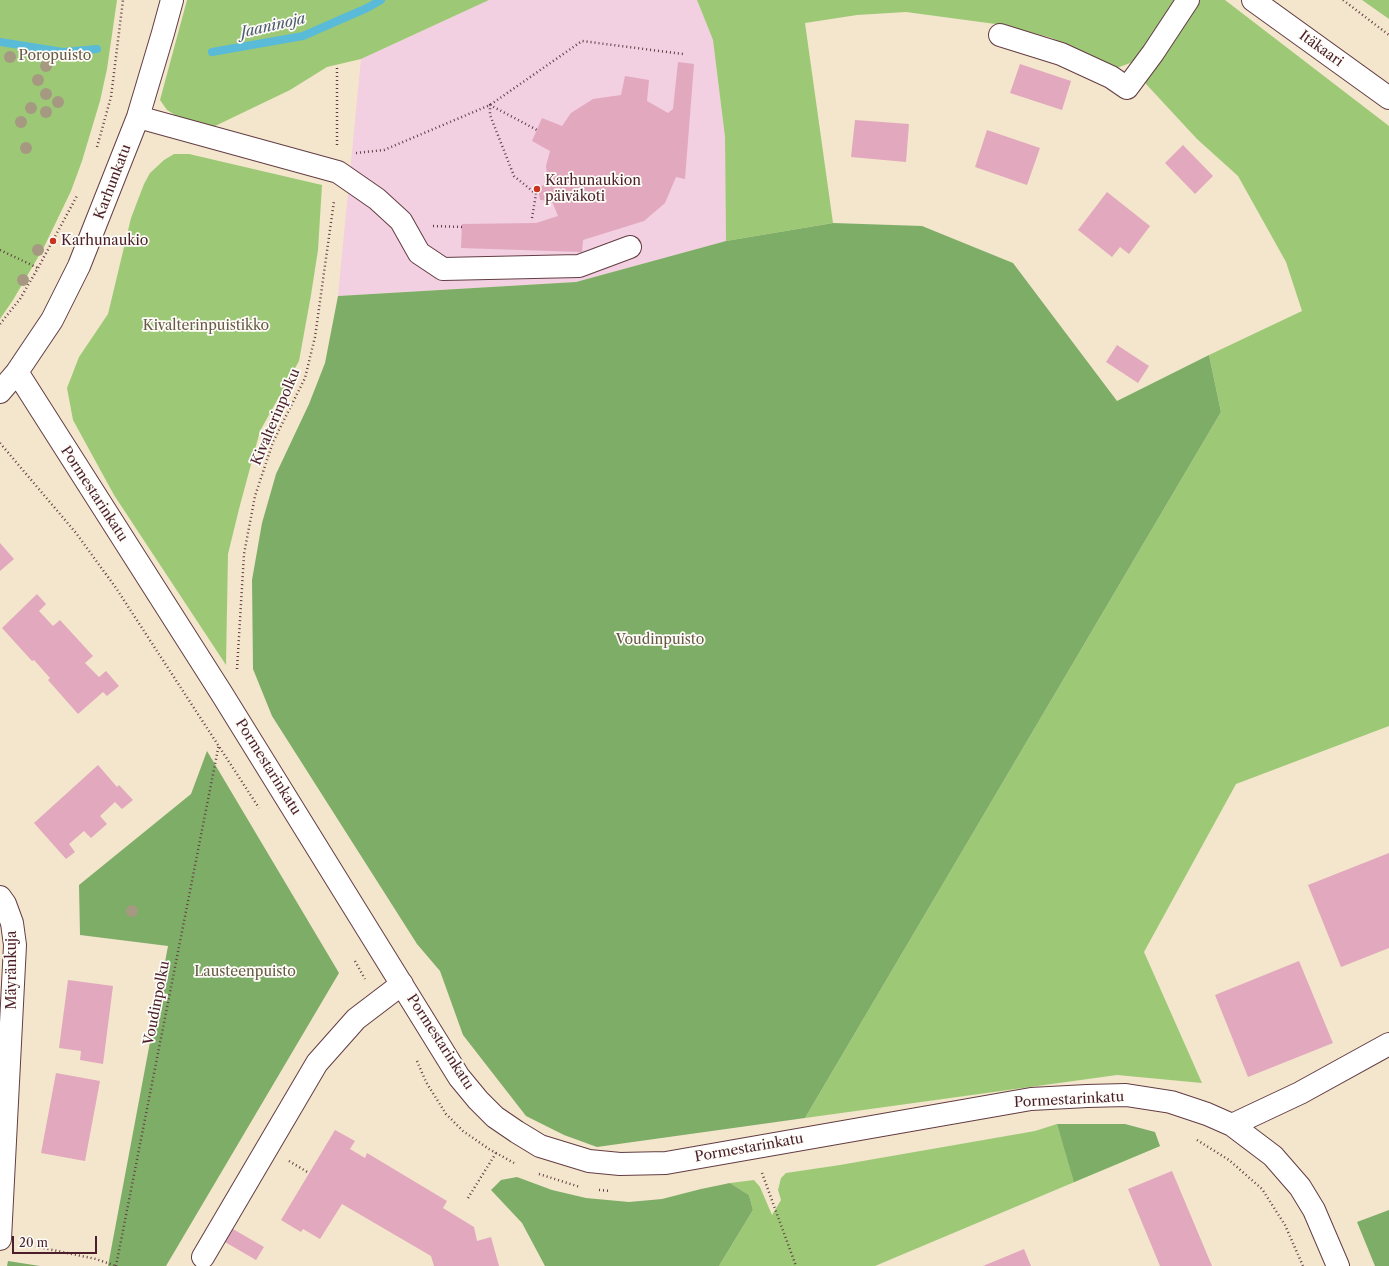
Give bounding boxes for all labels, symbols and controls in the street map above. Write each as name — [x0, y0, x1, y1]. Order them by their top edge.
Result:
water label: Jaaninoja — [239, 10, 307, 42]
street label: Itäkaari — [1296, 27, 1346, 71]
park label: Poropuisto — [19, 48, 91, 64]
street label: Karhunkatu — [91, 142, 135, 222]
place label: Karhunaukion päiväkoti — [545, 173, 641, 206]
marker: Karhunaukion päiväkoti — [532, 184, 542, 194]
place label: Karhunaukio — [61, 233, 148, 249]
marker: Karhunaukio — [48, 236, 58, 246]
park label: Kivalterinpuistikko — [143, 318, 269, 334]
street label: Kivalterinpolku — [248, 366, 304, 468]
street label: Pormestarinkatu — [57, 443, 131, 545]
park label: Voudinpuisto — [616, 632, 704, 648]
street label: Pormestarinkatu — [232, 716, 304, 818]
street label: Mäyränkuja — [4, 931, 20, 1009]
street label: Voudinpolku — [141, 959, 173, 1047]
park label: Lausteenpuisto — [194, 964, 296, 980]
street label: Pormestarinkatu — [403, 991, 477, 1093]
street label: Pormestarinkatu — [1013, 1089, 1125, 1111]
street label: Pormestarinkatu — [693, 1130, 805, 1166]
scale bar — [14, 1228, 99, 1254]
text: 20 m — [19, 1235, 48, 1250]

